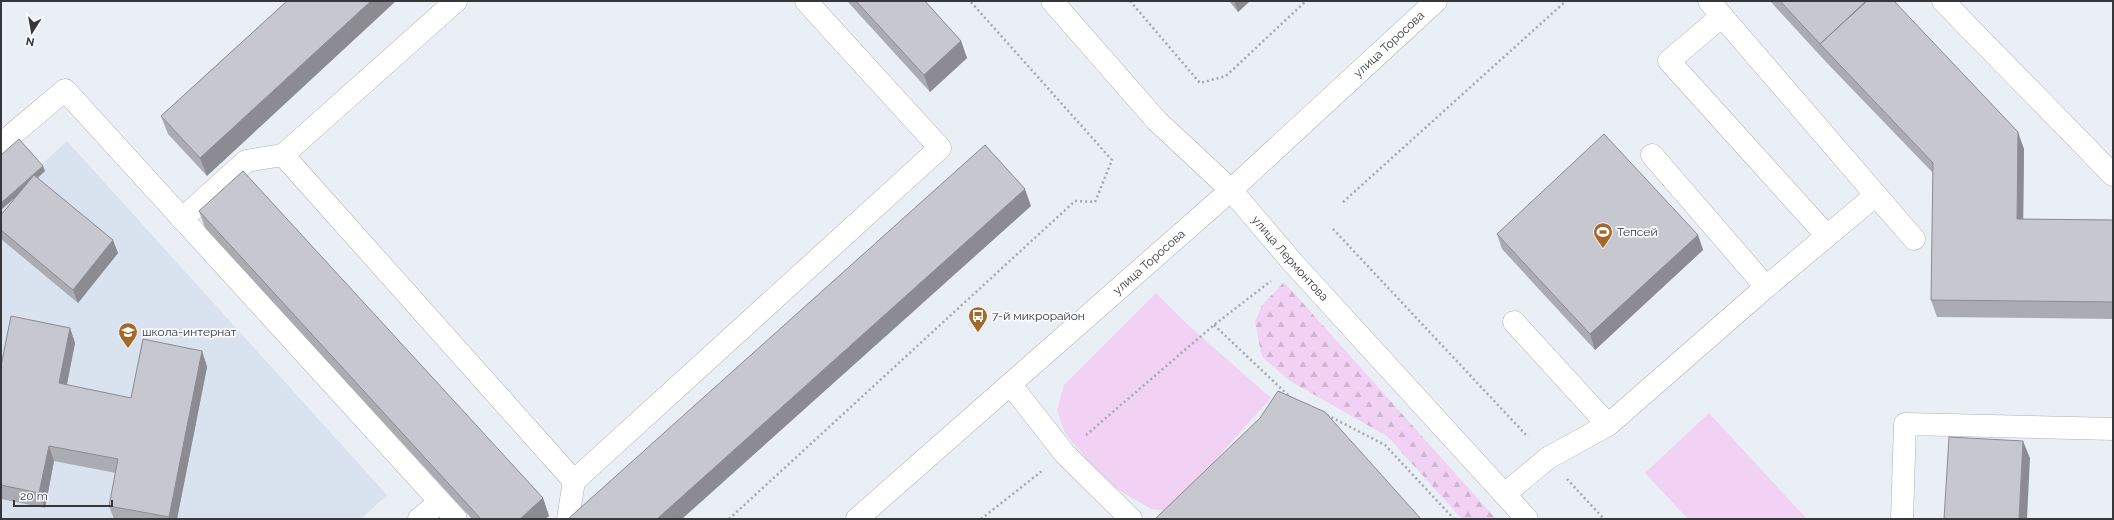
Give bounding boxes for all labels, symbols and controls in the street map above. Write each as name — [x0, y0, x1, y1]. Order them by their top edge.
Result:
street label: улица Торосова — [1351, 8, 1427, 80]
north arrow — [12, 12, 52, 52]
text: N — [25, 34, 36, 49]
street label: улица Лермонтова — [1249, 213, 1331, 304]
sports icon: Тепсей — [1592, 221, 1614, 249]
place label: Тепсей — [1617, 225, 1658, 239]
street label: улица Торосова — [1110, 227, 1188, 297]
bus stop icon: 7-й микрорайон — [967, 305, 989, 333]
place label: 7-й микрорайон — [992, 309, 1085, 323]
school or university icon: школа-интернат — [117, 321, 139, 349]
place label: школа-интернат — [142, 325, 237, 339]
scale bar — [14, 482, 112, 508]
text: 20 m — [20, 489, 48, 503]

